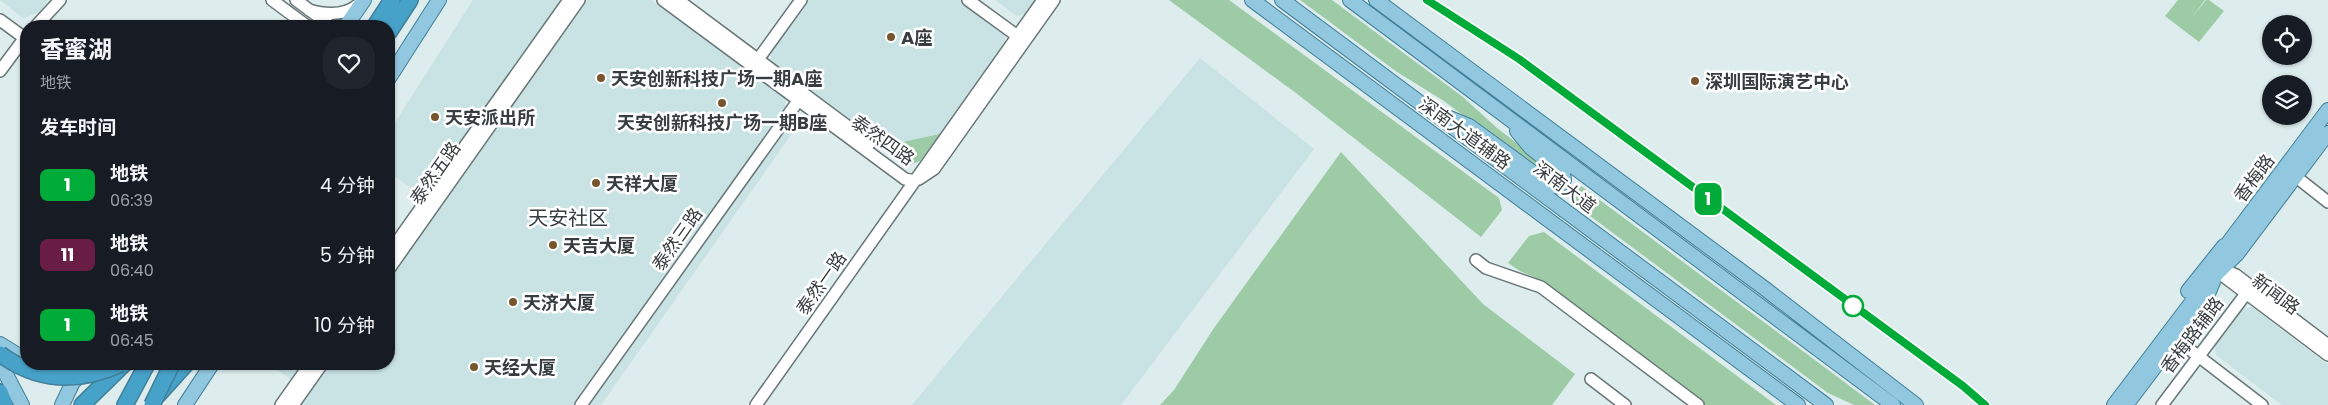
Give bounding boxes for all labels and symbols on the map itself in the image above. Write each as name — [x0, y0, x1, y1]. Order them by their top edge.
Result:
place label: A座 — [901, 25, 932, 50]
marker: A座 — [885, 31, 897, 43]
place label: 天安创新科技广场一期A座 — [611, 66, 822, 91]
place label: 深圳国际演艺中心 — [1705, 69, 1849, 94]
marker: 天安创新科技广场一期A座 — [595, 72, 607, 84]
marker: 深圳国际演艺中心 — [1689, 75, 1701, 87]
street label: 深南大道辅路 — [1414, 91, 1516, 175]
marker: 天安创新科技广场一期B座 — [716, 97, 728, 109]
place label: 天安派出所 — [445, 105, 535, 130]
street label: 泰然四路 — [846, 109, 920, 171]
place label: 天安创新科技广场一期B座 — [617, 110, 827, 135]
marker: 天安派出所 — [429, 111, 441, 123]
street label: 泰然五路 — [404, 136, 466, 210]
street label: 香梅路 — [2228, 149, 2280, 207]
street label: 深南大道 — [1529, 155, 1601, 219]
place label: 天祥大厦 — [606, 171, 678, 196]
marker: 天祥大厦 — [590, 177, 602, 189]
line badge: 1 — [1692, 183, 1724, 215]
street label: 泰然三路 — [646, 202, 708, 276]
district label: 天安社区 — [528, 204, 608, 232]
place label: 天吉大厦 — [563, 233, 635, 258]
marker: 天吉大厦 — [547, 239, 559, 251]
street label: 泰然一路 — [790, 246, 852, 320]
street label: 新闻路 — [2247, 268, 2305, 320]
place label: 天济大厦 — [523, 290, 595, 315]
street label: 香梅路辅路 — [2155, 292, 2229, 378]
unlabelled marker — [1842, 295, 1864, 317]
marker: 天济大厦 — [507, 296, 519, 308]
place label: 天经大厦 — [484, 355, 556, 380]
marker: 天经大厦 — [468, 361, 480, 373]

